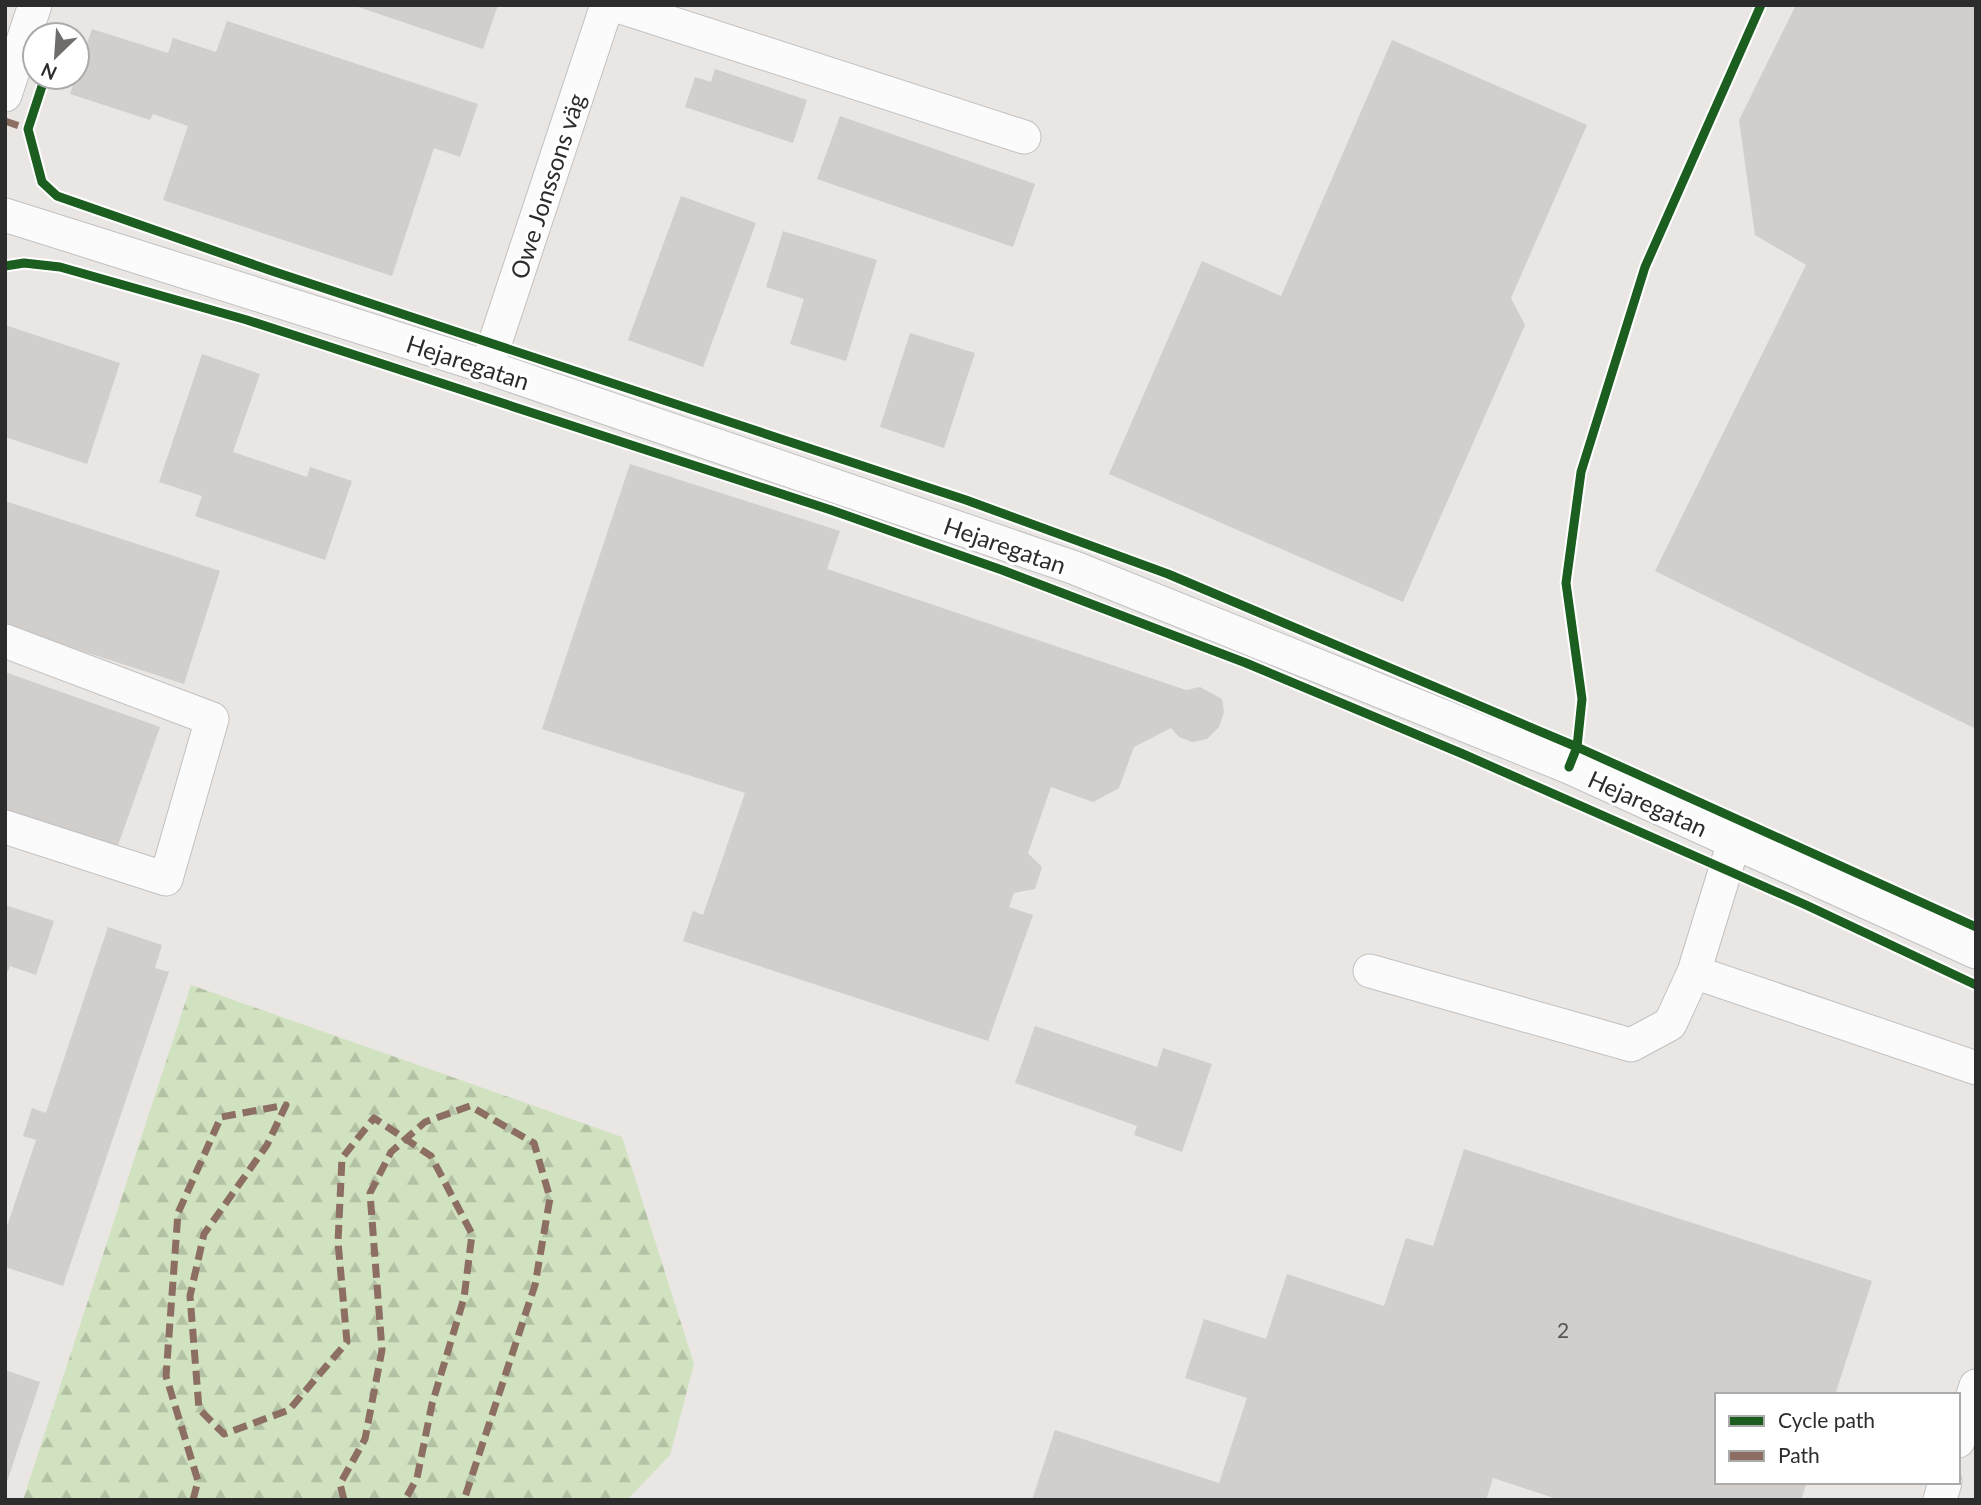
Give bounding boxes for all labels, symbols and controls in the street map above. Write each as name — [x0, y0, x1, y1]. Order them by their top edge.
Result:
north arrow — [21, 21, 91, 91]
text: N — [37, 58, 60, 85]
street label: Owe Jonssons väg — [503, 90, 591, 282]
street label: Hejaregatan — [403, 329, 533, 395]
street label: Hejaregatan — [940, 511, 1070, 579]
street label: Hejaregatan — [1584, 764, 1712, 842]
house number: 2 — [1557, 1317, 1569, 1342]
legend — [1715, 1393, 1960, 1484]
text: Cycle path — [1778, 1407, 1875, 1432]
text: Path — [1778, 1442, 1820, 1467]

